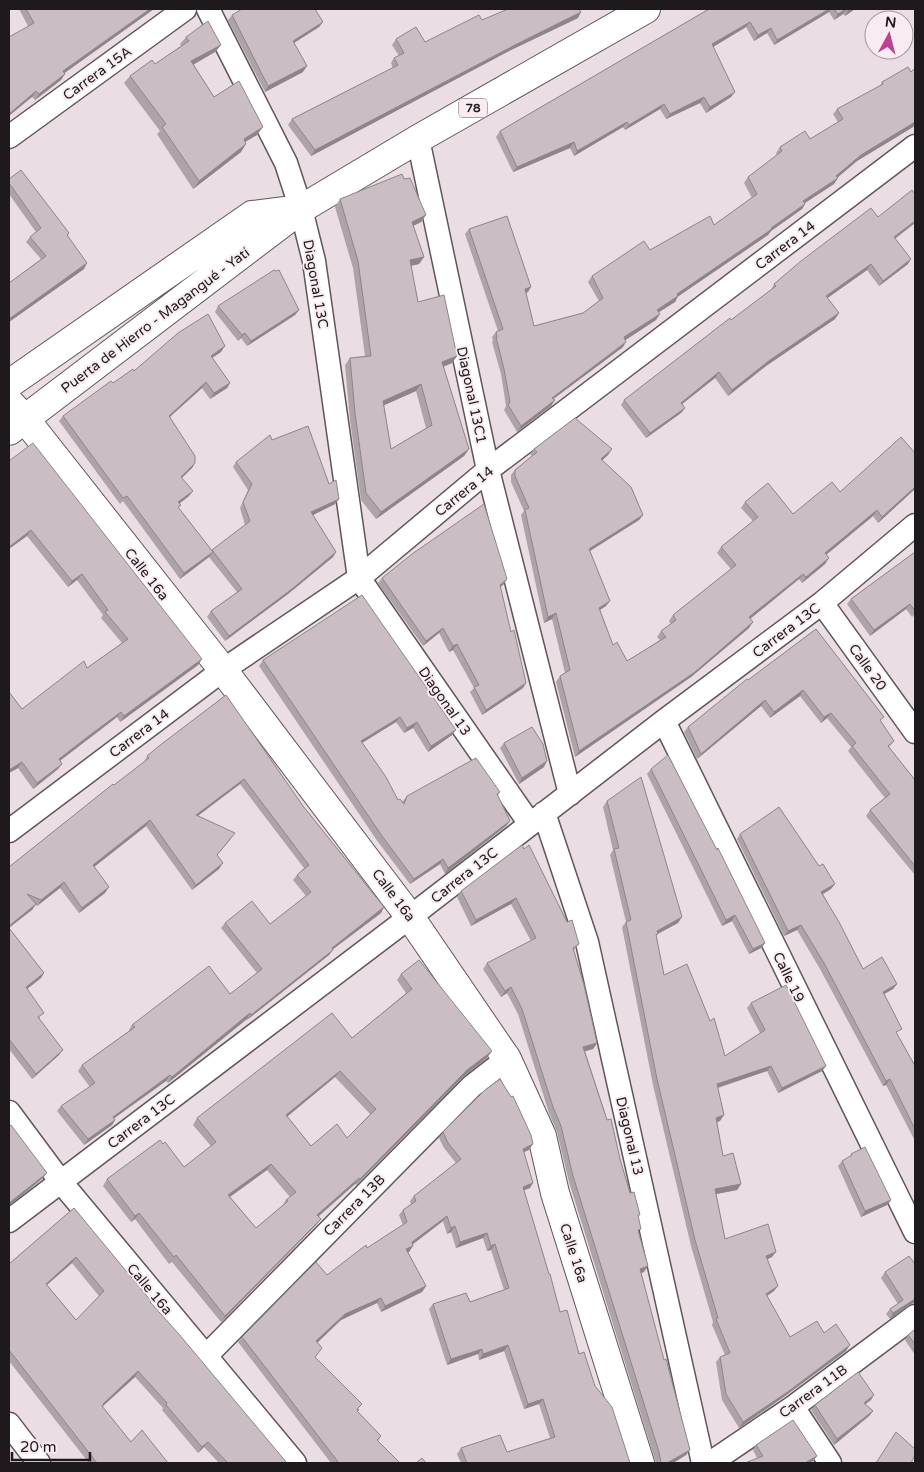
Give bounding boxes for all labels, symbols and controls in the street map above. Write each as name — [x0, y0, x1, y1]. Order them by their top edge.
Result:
north arrow — [864, 10, 914, 60]
text: N — [884, 13, 897, 32]
street label: Carrera 15A — [60, 43, 135, 104]
road number: 78 — [459, 99, 487, 118]
street label: Carrera 14 — [752, 217, 819, 273]
street label: Diagonal 13C — [299, 238, 332, 330]
street label: Puerta de Hierro - Magangué - Yatí — [58, 244, 253, 397]
street label: Diagonal 13C1 — [453, 345, 490, 445]
street label: Carrera 14 — [432, 462, 497, 520]
street label: Calle 16a — [121, 545, 172, 604]
street label: Carrera 13C — [749, 599, 824, 661]
street label: Calle 20 — [845, 641, 890, 694]
street label: Diagonal 13 — [415, 664, 475, 739]
street label: Carrera 14 — [106, 705, 173, 761]
street label: Carrera 13C — [427, 844, 501, 907]
street label: Calle 16a — [368, 866, 419, 925]
street label: Calle 19 — [769, 949, 808, 1005]
street label: Carrera 13C — [104, 1090, 179, 1152]
street label: Diagonal 13 — [612, 1095, 647, 1177]
street label: Carrera 13B — [320, 1171, 389, 1240]
street label: Calle 16a — [556, 1221, 591, 1285]
street label: Calle 16a — [123, 1260, 176, 1318]
street label: Carrera 11B — [776, 1361, 851, 1422]
scale bar — [12, 1430, 90, 1462]
text: 20 m — [20, 1438, 57, 1456]

